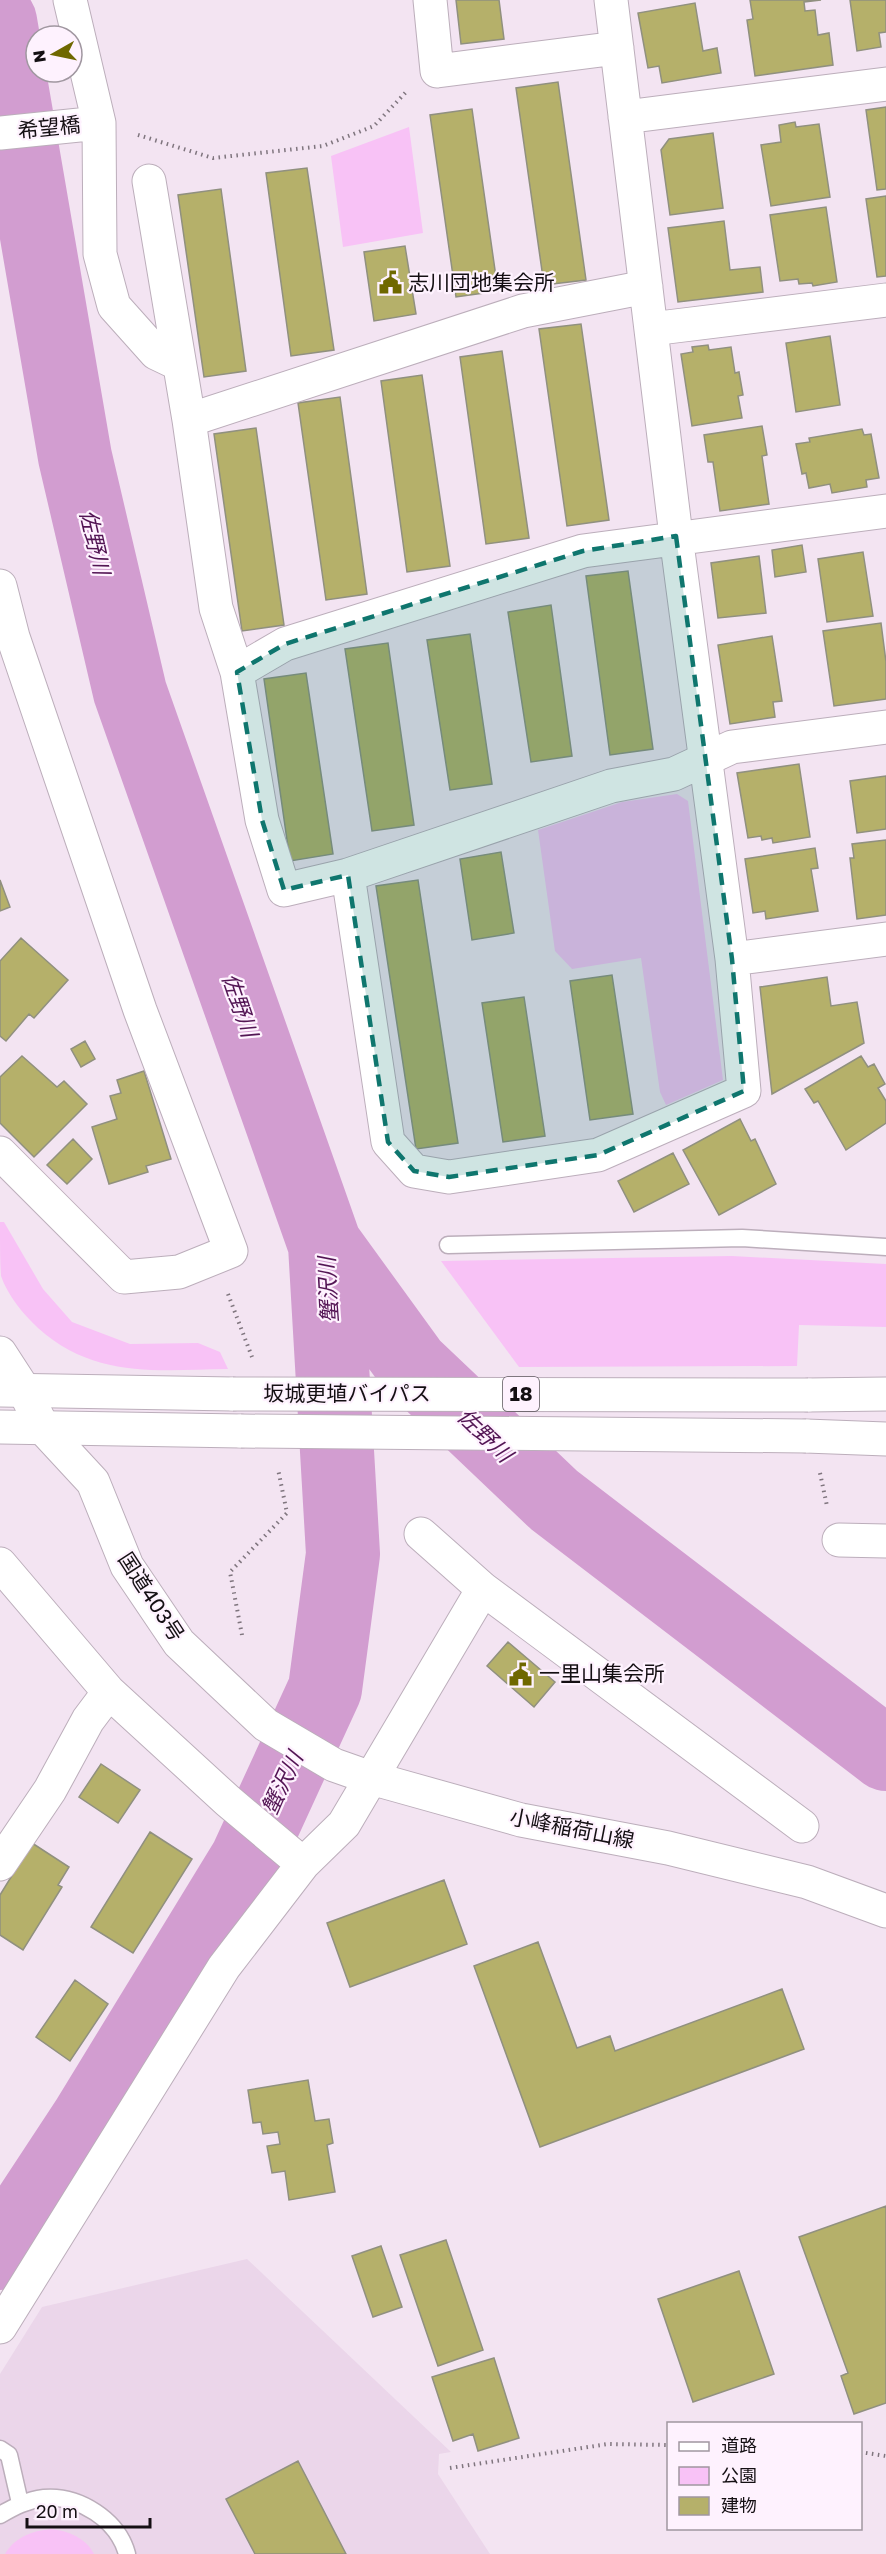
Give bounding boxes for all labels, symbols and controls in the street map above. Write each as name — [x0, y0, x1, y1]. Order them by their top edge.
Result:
north arrow — [24, 24, 84, 84]
text: N — [28, 49, 50, 64]
street label: 希望橋 — [16, 111, 82, 143]
place label: 志川団地集会所 — [408, 269, 555, 295]
public building icon: 志川団地集会所 — [377, 270, 403, 296]
water label: 佐野川 — [75, 507, 117, 579]
water label: 佐野川 — [217, 969, 265, 1042]
water label: 蟹沢川 — [312, 1254, 343, 1324]
road number: 18 — [503, 1377, 539, 1411]
street label: 坂城更埴バイパス — [263, 1380, 431, 1406]
water label: 佐野川 — [452, 1402, 520, 1469]
street label: 国道403号 — [113, 1547, 190, 1646]
place label: 一里山集会所 — [539, 1660, 665, 1686]
public building icon: 一里山集会所 — [508, 1661, 534, 1687]
water label: 蟹沢川 — [255, 1745, 309, 1818]
street label: 小峰稲荷山線 — [508, 1803, 637, 1853]
legend — [667, 2422, 862, 2530]
text: 道路 — [721, 2434, 757, 2456]
text: 公園 — [721, 2464, 757, 2486]
scale bar — [27, 2491, 150, 2529]
text: 建物 — [721, 2494, 757, 2516]
text: 20 m — [36, 2500, 78, 2522]

